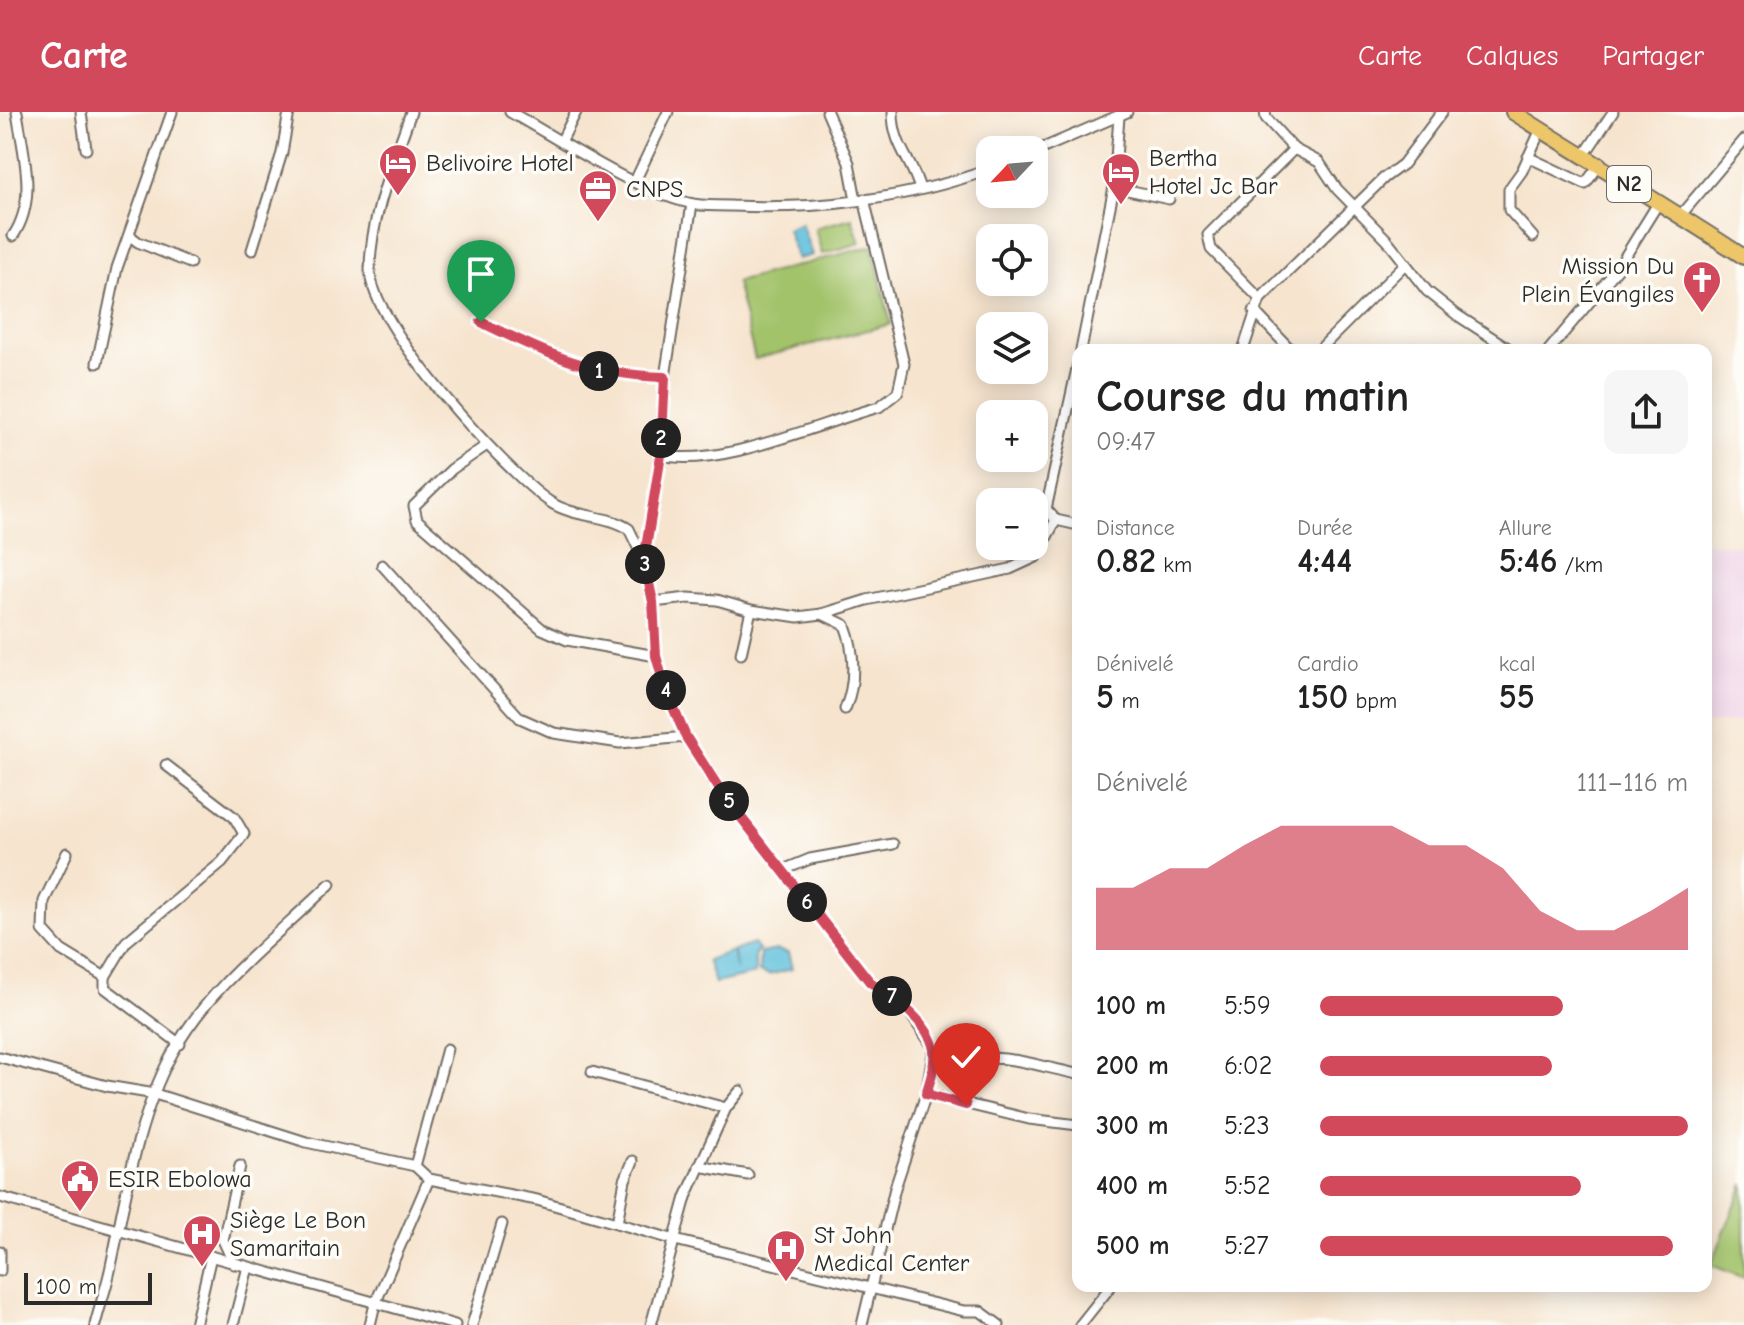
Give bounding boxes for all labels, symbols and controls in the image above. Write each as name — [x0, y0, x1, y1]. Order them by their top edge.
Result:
text: Carte — [40, 34, 128, 78]
text: Carte — [1358, 40, 1422, 72]
text: Calques — [1466, 40, 1558, 72]
text: Partager — [1602, 40, 1704, 72]
north arrow — [976, 136, 1048, 208]
map controls — [976, 136, 1048, 560]
hotel icon: Belivoire Hotel — [377, 142, 419, 197]
place label: Bertha Hotel Jc Bar — [1149, 144, 1278, 200]
place label: Belivoire Hotel — [426, 149, 574, 177]
hotel icon: Bertha Hotel Jc Bar — [1100, 151, 1142, 206]
road number: N2 — [1607, 166, 1651, 202]
office icon: CNPS — [577, 168, 619, 223]
place label: CNPS — [626, 175, 683, 203]
button: locate — [976, 224, 1048, 296]
pin — [447, 240, 515, 322]
icon: arrive — [459, 252, 503, 296]
place label: Mission Du Plein Évangiles — [1521, 252, 1674, 308]
church icon: Mission Du Plein Évangiles — [1681, 259, 1723, 314]
button: layers — [976, 312, 1048, 384]
pin: 1 — [579, 351, 619, 391]
text: 1 — [595, 358, 603, 384]
button: share — [1604, 370, 1688, 454]
text: Course du matin — [1096, 371, 1410, 422]
button: + — [976, 400, 1048, 472]
pin: 2 — [641, 418, 681, 458]
text: 2 — [656, 425, 666, 451]
text: 09:47 — [1096, 427, 1155, 457]
button: − — [976, 488, 1048, 560]
text: Distance — [1096, 515, 1175, 541]
text: Durée — [1297, 515, 1353, 541]
text: Allure — [1499, 515, 1552, 541]
text: 0.82 — [1096, 541, 1156, 581]
text: 4:44 — [1297, 541, 1352, 581]
text: 5:46 — [1499, 541, 1557, 581]
pin: 3 — [625, 544, 665, 584]
text: 3 — [640, 551, 650, 577]
text: km — [1156, 552, 1192, 578]
text: /km — [1557, 552, 1603, 578]
text: Dénivelé — [1096, 651, 1174, 677]
text: Cardio — [1297, 651, 1359, 677]
text: kcal — [1499, 651, 1536, 677]
pin: 4 — [646, 670, 686, 710]
text: 4 — [661, 677, 671, 703]
text: 5 — [1096, 677, 1114, 717]
text: 150 — [1297, 677, 1348, 717]
text: 55 — [1499, 677, 1535, 717]
text: m — [1114, 688, 1140, 714]
text: bpm — [1348, 688, 1397, 714]
text: Dénivelé — [1096, 768, 1188, 798]
text: 111–116 m — [1577, 768, 1688, 798]
pin: 5 — [709, 781, 749, 821]
text: 5 — [723, 788, 735, 814]
pin: 6 — [787, 882, 827, 922]
text: 6 — [801, 889, 813, 915]
pin: 7 — [872, 976, 912, 1016]
text: 7 — [887, 983, 897, 1009]
text: 100 m — [1096, 991, 1166, 1021]
text: 5:59 — [1224, 991, 1271, 1021]
pin — [932, 1023, 1000, 1105]
icon: check — [944, 1035, 988, 1079]
text: 200 m — [1096, 1051, 1169, 1081]
text: 6:02 — [1224, 1051, 1272, 1081]
text: 300 m — [1096, 1111, 1169, 1141]
text: 5:23 — [1224, 1111, 1270, 1141]
public building icon: ESIR Ebolowa — [59, 1158, 101, 1213]
place label: ESIR Ebolowa — [108, 1165, 252, 1193]
text: 400 m — [1096, 1171, 1168, 1201]
text: 5:52 — [1224, 1171, 1271, 1201]
place label: Siège Le Bon Samaritain — [230, 1206, 366, 1262]
hospital icon: Siège Le Bon Samaritain — [181, 1213, 223, 1268]
place label: St John Medical Center — [814, 1221, 970, 1277]
hospital icon: St John Medical Center — [765, 1228, 807, 1283]
text: 500 m — [1096, 1231, 1170, 1261]
text: 5:27 — [1224, 1231, 1269, 1261]
scale bar — [24, 1269, 152, 1305]
text: 100 m — [36, 1274, 97, 1300]

